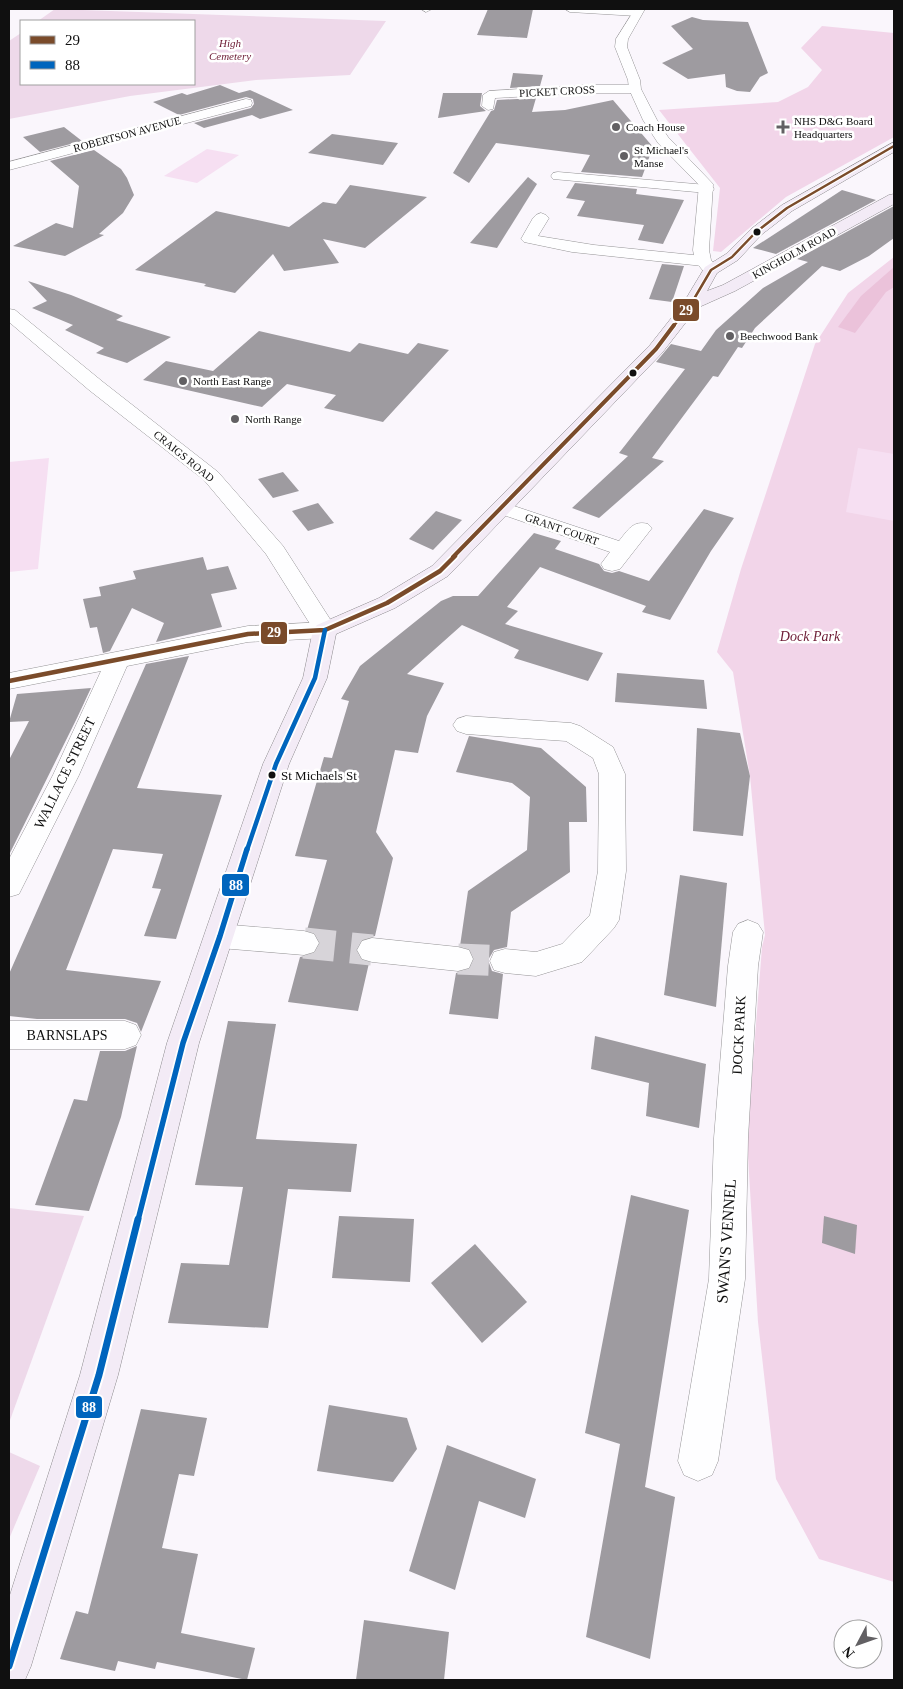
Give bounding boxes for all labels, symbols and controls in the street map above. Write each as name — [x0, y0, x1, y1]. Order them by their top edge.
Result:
legend — [20, 20, 195, 85]
text: 29 — [65, 32, 80, 48]
park label: High Cemetery — [209, 37, 251, 62]
text: 88 — [65, 57, 80, 73]
street label: PICKET CROSS — [519, 83, 595, 99]
street label: ROBERTSON AVENUE — [72, 114, 182, 154]
place label: NHS D&G Board Headquarters — [794, 115, 873, 140]
marker: NHS D&G Board Headquarters — [776, 120, 790, 134]
marker: Coach House — [610, 121, 622, 133]
place label: Coach House — [626, 121, 685, 133]
place label: St Michael's Manse — [634, 144, 688, 169]
marker: St Michael's Manse — [618, 150, 630, 162]
street label: KINGHOLM ROAD — [750, 225, 838, 281]
unlabelled marker — [752, 227, 762, 237]
line badge: 29 — [672, 298, 700, 322]
text: 29 — [679, 303, 693, 318]
marker: Beechwood Bank — [724, 330, 736, 342]
place label: Beechwood Bank — [740, 330, 818, 342]
unlabelled marker — [628, 368, 638, 378]
marker: North East Range — [177, 375, 189, 387]
place label: North East Range — [193, 375, 271, 387]
marker: North Range — [229, 413, 241, 425]
place label: North Range — [245, 413, 302, 425]
street label: CRAIGS ROAD — [151, 428, 217, 484]
street label: GRANT COURT — [524, 511, 601, 547]
line badge: 29 — [260, 621, 288, 645]
text: 29 — [267, 625, 281, 640]
park label: Dock Park — [779, 629, 841, 644]
street label: WALLACE STREET — [32, 715, 99, 831]
place label: St Michaels St — [281, 768, 357, 783]
marker: St Michaels St — [267, 770, 277, 780]
line badge: 88 — [221, 873, 250, 897]
text: 88 — [229, 878, 243, 893]
street label: DOCK PARK — [729, 995, 749, 1075]
street label: BARNSLAPS — [27, 1028, 107, 1043]
street label: SWAN'S VENNEL — [713, 1178, 739, 1304]
line badge: 88 — [75, 1395, 103, 1419]
text: 88 — [82, 1400, 96, 1415]
north arrow — [833, 1619, 883, 1669]
text: N — [840, 1643, 858, 1661]

